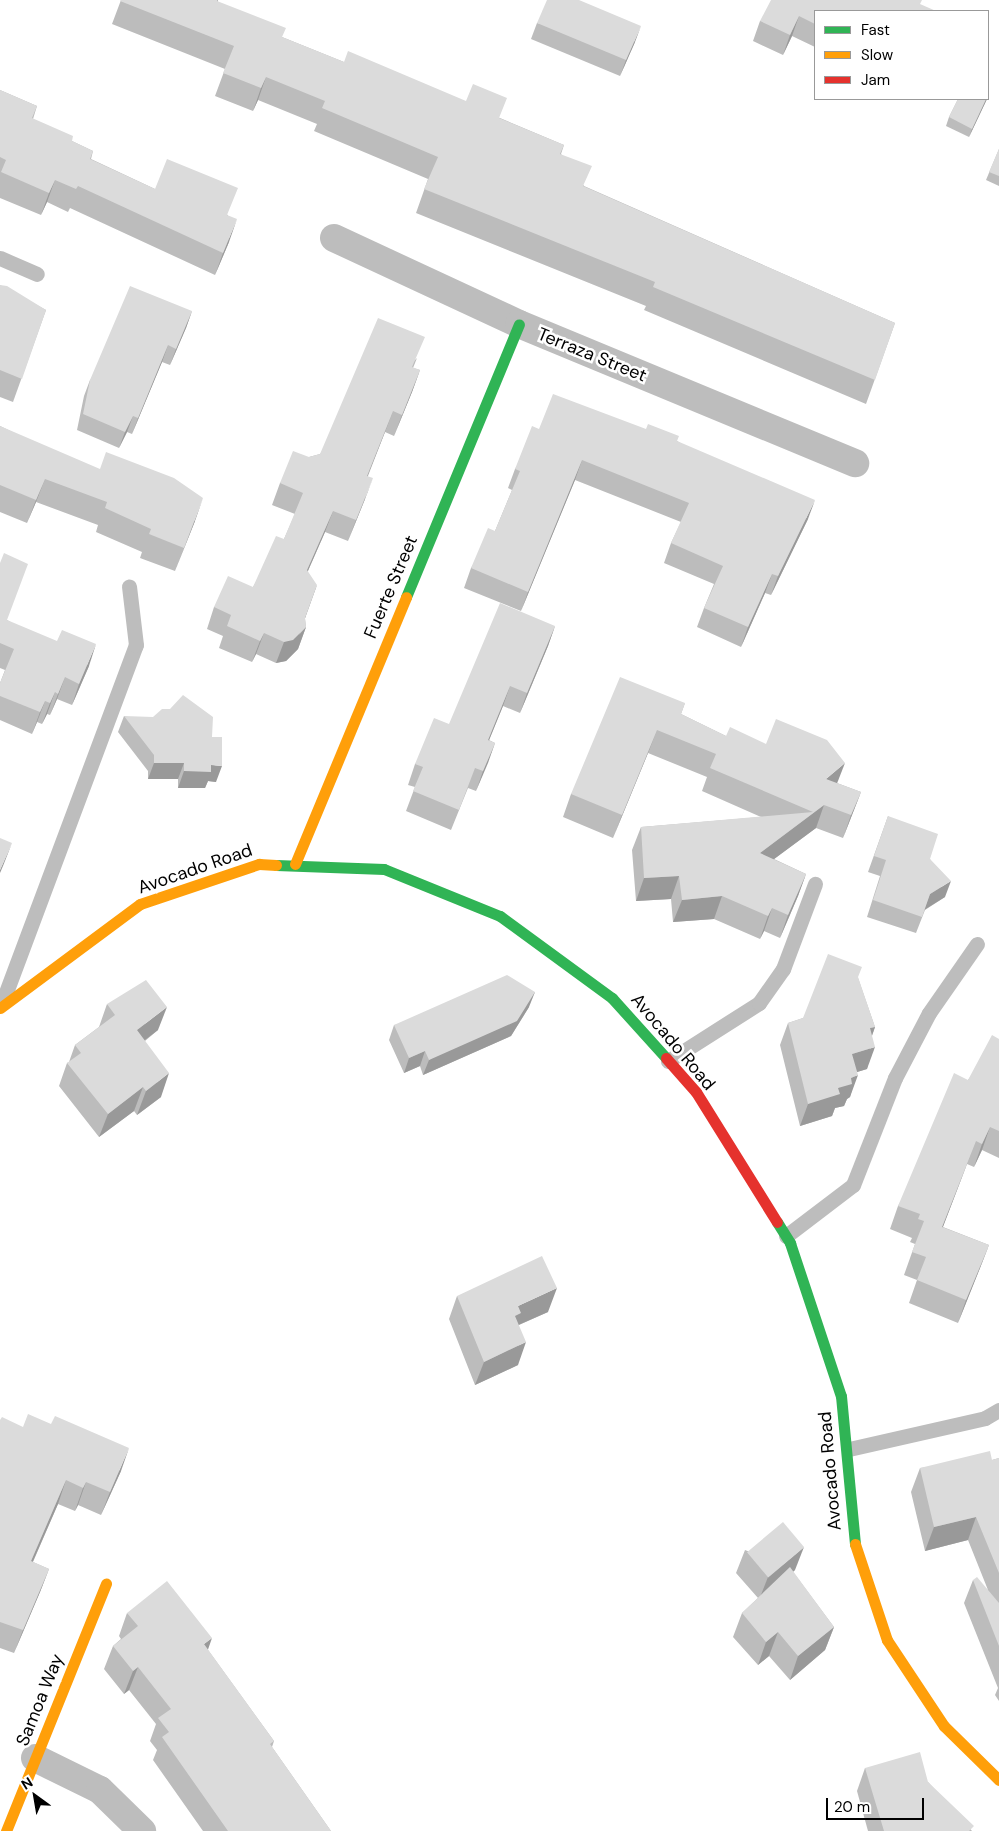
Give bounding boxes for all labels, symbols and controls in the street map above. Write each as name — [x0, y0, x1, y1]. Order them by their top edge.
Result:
legend — [814, 10, 989, 100]
text: Fast — [861, 20, 890, 40]
text: Slow — [861, 45, 893, 65]
text: Jam — [861, 70, 890, 90]
street label: Terraza Street — [534, 323, 650, 387]
street label: Fuerte Street — [360, 532, 422, 642]
street label: Avocado Road — [135, 839, 255, 899]
street label: Avocado Road — [626, 989, 720, 1095]
street label: Avocado Road — [814, 1411, 846, 1531]
street label: Samoa Way — [12, 1651, 68, 1749]
north arrow — [10, 1771, 60, 1821]
text: N — [18, 1773, 36, 1794]
scale bar — [829, 1788, 926, 1820]
text: 20 m — [834, 1797, 870, 1817]

